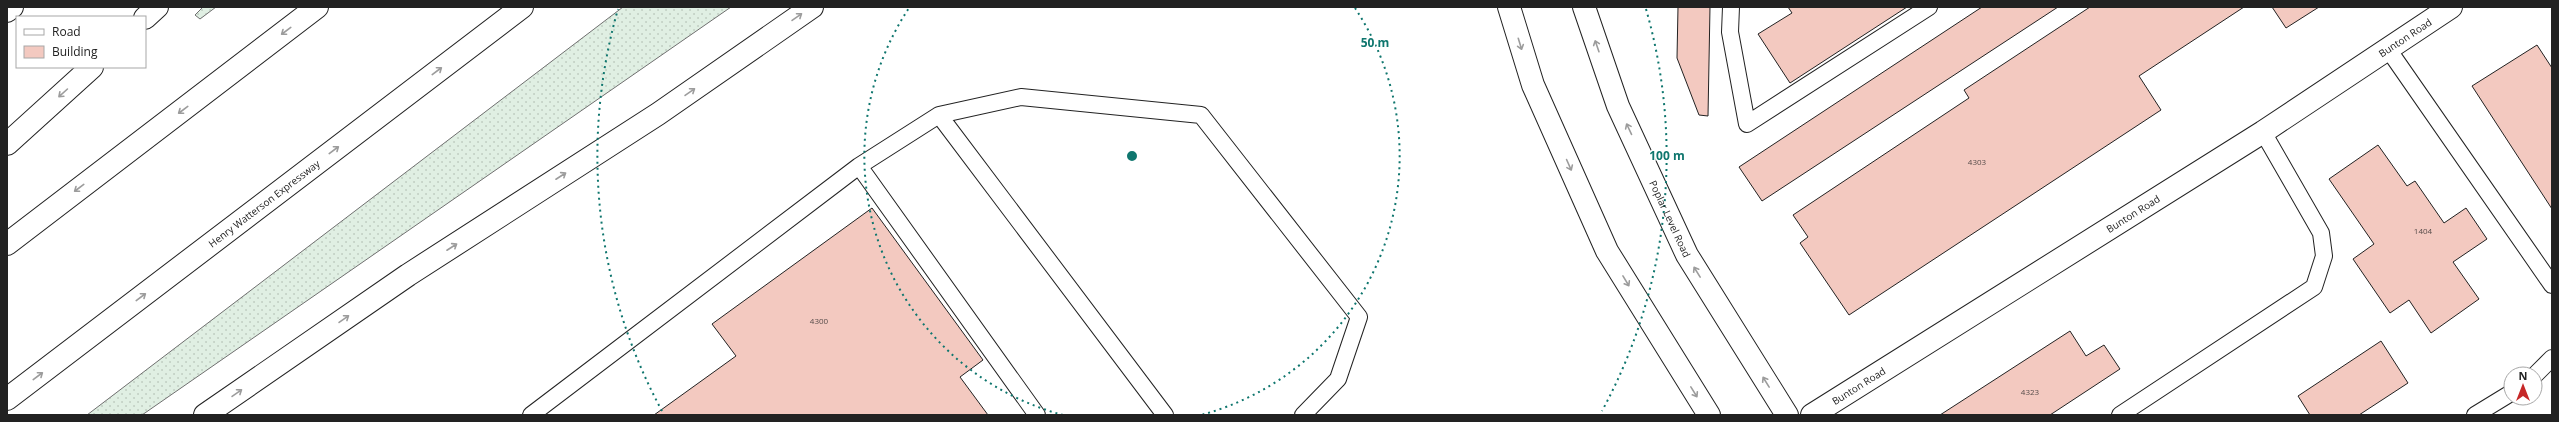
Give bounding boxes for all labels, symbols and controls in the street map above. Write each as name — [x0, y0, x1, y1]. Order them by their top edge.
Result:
one-way arrow — [791, 13, 802, 21]
street label: Bunton Road — [2376, 15, 2434, 60]
legend — [16, 16, 146, 68]
text: Road — [52, 23, 81, 40]
one-way arrow — [281, 26, 292, 35]
text: 50 m — [1361, 34, 1389, 51]
one-way arrow — [1517, 38, 1524, 51]
one-way arrow — [1592, 41, 1600, 53]
text: Building — [52, 43, 98, 60]
one-way arrow — [432, 67, 443, 76]
one-way arrow — [684, 88, 695, 96]
one-way arrow — [58, 89, 69, 98]
one-way arrow — [177, 105, 188, 114]
one-way arrow — [1625, 124, 1632, 136]
one-way arrow — [328, 146, 339, 154]
text: 100 m — [1649, 147, 1685, 164]
centre of rings — [1125, 149, 1139, 163]
street label: Henry Watterson Expressway — [205, 156, 323, 250]
house number: 4303 — [1968, 156, 1987, 167]
one-way arrow — [1566, 158, 1573, 170]
one-way arrow — [555, 172, 566, 180]
street label: Poplar Level Road — [1646, 178, 1694, 260]
one-way arrow — [74, 184, 85, 193]
street label: Bunton Road — [2103, 191, 2163, 236]
house number: 1404 — [2414, 225, 2433, 236]
one-way arrow — [446, 242, 458, 250]
one-way arrow — [1693, 267, 1701, 278]
one-way arrow — [1622, 275, 1630, 287]
one-way arrow — [136, 293, 147, 301]
one-way arrow — [338, 315, 349, 323]
house number: 4300 — [810, 315, 829, 326]
street label: Bunton Road — [1829, 364, 1888, 408]
north arrow — [2503, 366, 2543, 406]
text: N — [2519, 368, 2527, 383]
one-way arrow — [32, 371, 43, 380]
one-way arrow — [1762, 377, 1770, 388]
one-way arrow — [1690, 386, 1698, 397]
house number: 4323 — [2021, 386, 2040, 397]
one-way arrow — [231, 389, 242, 397]

